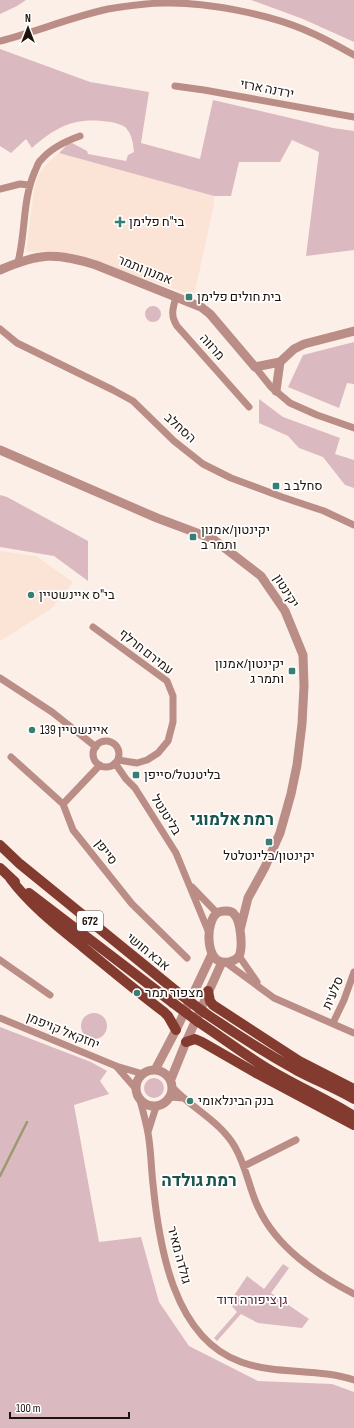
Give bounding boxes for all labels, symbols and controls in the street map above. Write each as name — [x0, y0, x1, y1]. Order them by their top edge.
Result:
north arrow — [8, 8, 48, 48]
text: N — [25, 12, 31, 25]
street label: ירדנה ארזי — [239, 76, 295, 102]
place label: בי"ח פלימן — [129, 214, 184, 230]
marker: בי"ח פלימן — [114, 216, 126, 228]
street label: אמנון ותמר — [115, 252, 175, 288]
place label: בית חולים פלימן — [197, 289, 281, 305]
marker: בית חולים פלימן — [184, 292, 194, 302]
street label: מרווה — [196, 331, 228, 363]
street label: הסחלב — [161, 410, 199, 446]
place label: סחלב ב — [284, 478, 323, 494]
marker: סחלב ב — [271, 481, 281, 491]
place label: יקינטון/אמנון ותמר ב — [201, 522, 270, 553]
marker: יקינטון/אמנון ותמר ב — [188, 532, 198, 542]
street label: יקינטון — [270, 571, 302, 611]
place label: בי"ס איינשטיין — [39, 587, 115, 603]
marker: בי"ס איינשטיין — [26, 590, 36, 600]
street label: עמירם חרלף — [115, 626, 177, 678]
place label: יקינטון/אמנון ותמר ג — [215, 656, 284, 687]
marker: יקינטון/אמנון ותמר ג — [287, 666, 297, 676]
place label: איינשטיין 139 — [40, 722, 109, 738]
marker: איינשטיין 139 — [27, 725, 37, 735]
place label: בליטנטל/סייפן — [144, 767, 221, 783]
marker: בליטנטל/סייפן — [131, 770, 141, 780]
street label: בליטנטל — [147, 792, 185, 838]
district label: רמת אלמוגי — [190, 810, 274, 830]
street label: סייפן — [91, 836, 121, 868]
marker: יקינטון/בלינטלטל — [264, 837, 274, 847]
place label: יקינטון/בלינטלטל — [223, 848, 315, 864]
road number: 672 — [77, 911, 103, 931]
street label: אבא חושי — [123, 930, 173, 974]
street label: סלעית — [319, 974, 347, 1012]
place label: מצפור תמר — [145, 985, 204, 1001]
marker: מצפור תמר — [132, 988, 142, 998]
street label: יחזקאל קויפמן — [24, 1009, 102, 1053]
place label: בנק הבינלאומי — [198, 1093, 274, 1109]
marker: בנק הבינלאומי — [185, 1096, 195, 1106]
district label: רמת גולדה — [161, 1171, 237, 1191]
street label: גולדה מאיר — [164, 1224, 194, 1286]
park label: גן ציפורה ודוד — [216, 1292, 288, 1308]
scale bar — [10, 1394, 129, 1420]
text: 100 m — [16, 1401, 41, 1416]

